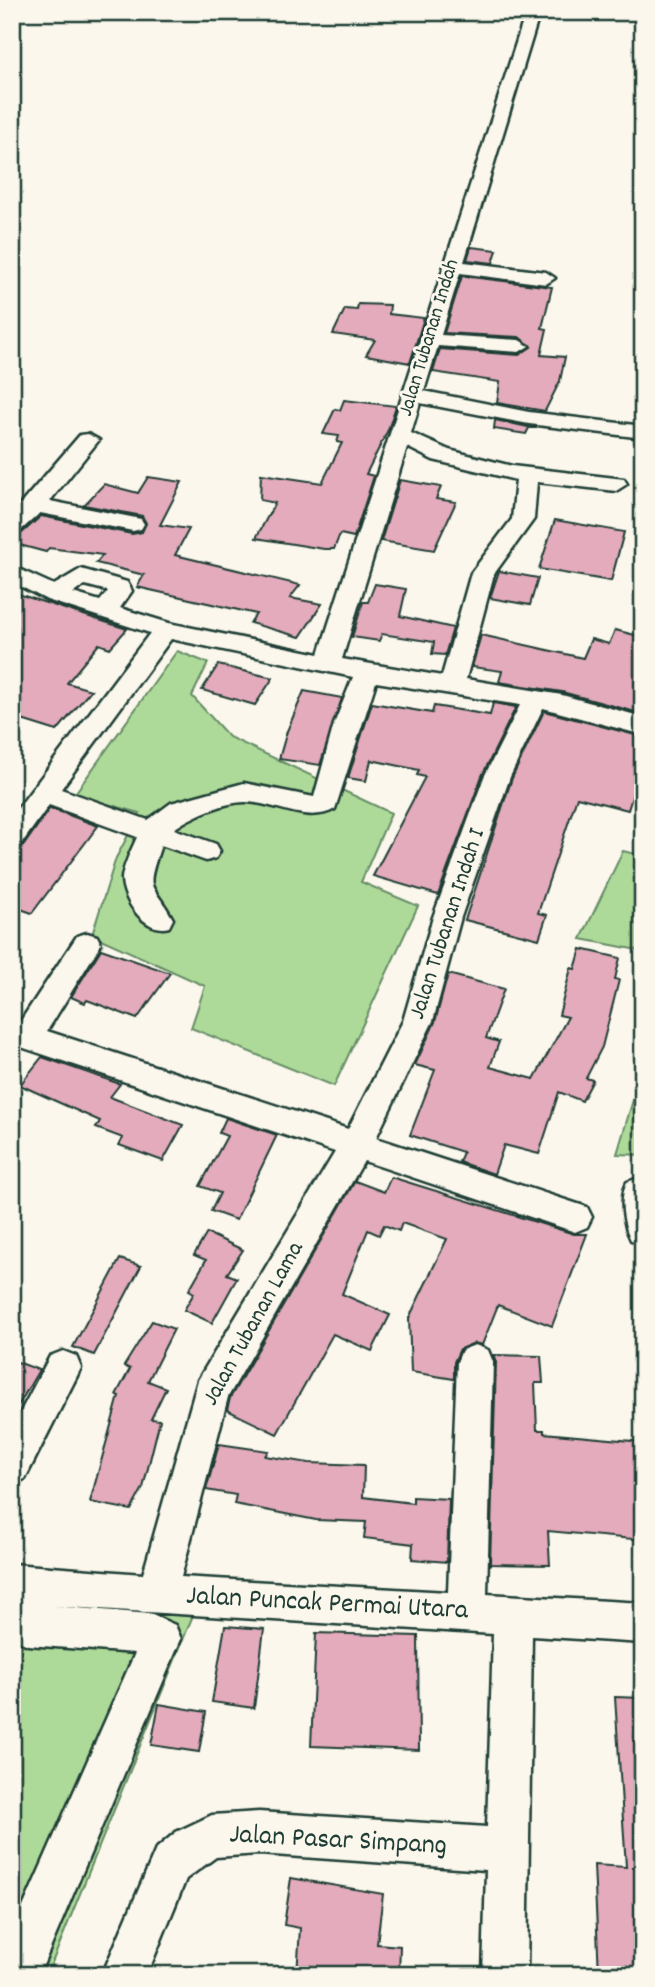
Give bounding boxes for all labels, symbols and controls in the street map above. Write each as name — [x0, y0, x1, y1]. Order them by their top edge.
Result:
street label: Jalan Tubanan Indah — [392, 256, 468, 420]
street label: Jalan Tubanan Indah I — [401, 824, 495, 1024]
street label: Jalan Tubanan Lama — [195, 1235, 314, 1412]
street label: Jalan Puncak Permai Utara — [185, 1578, 470, 1632]
street label: Jalan Pasar Simpang — [228, 1816, 448, 1868]

